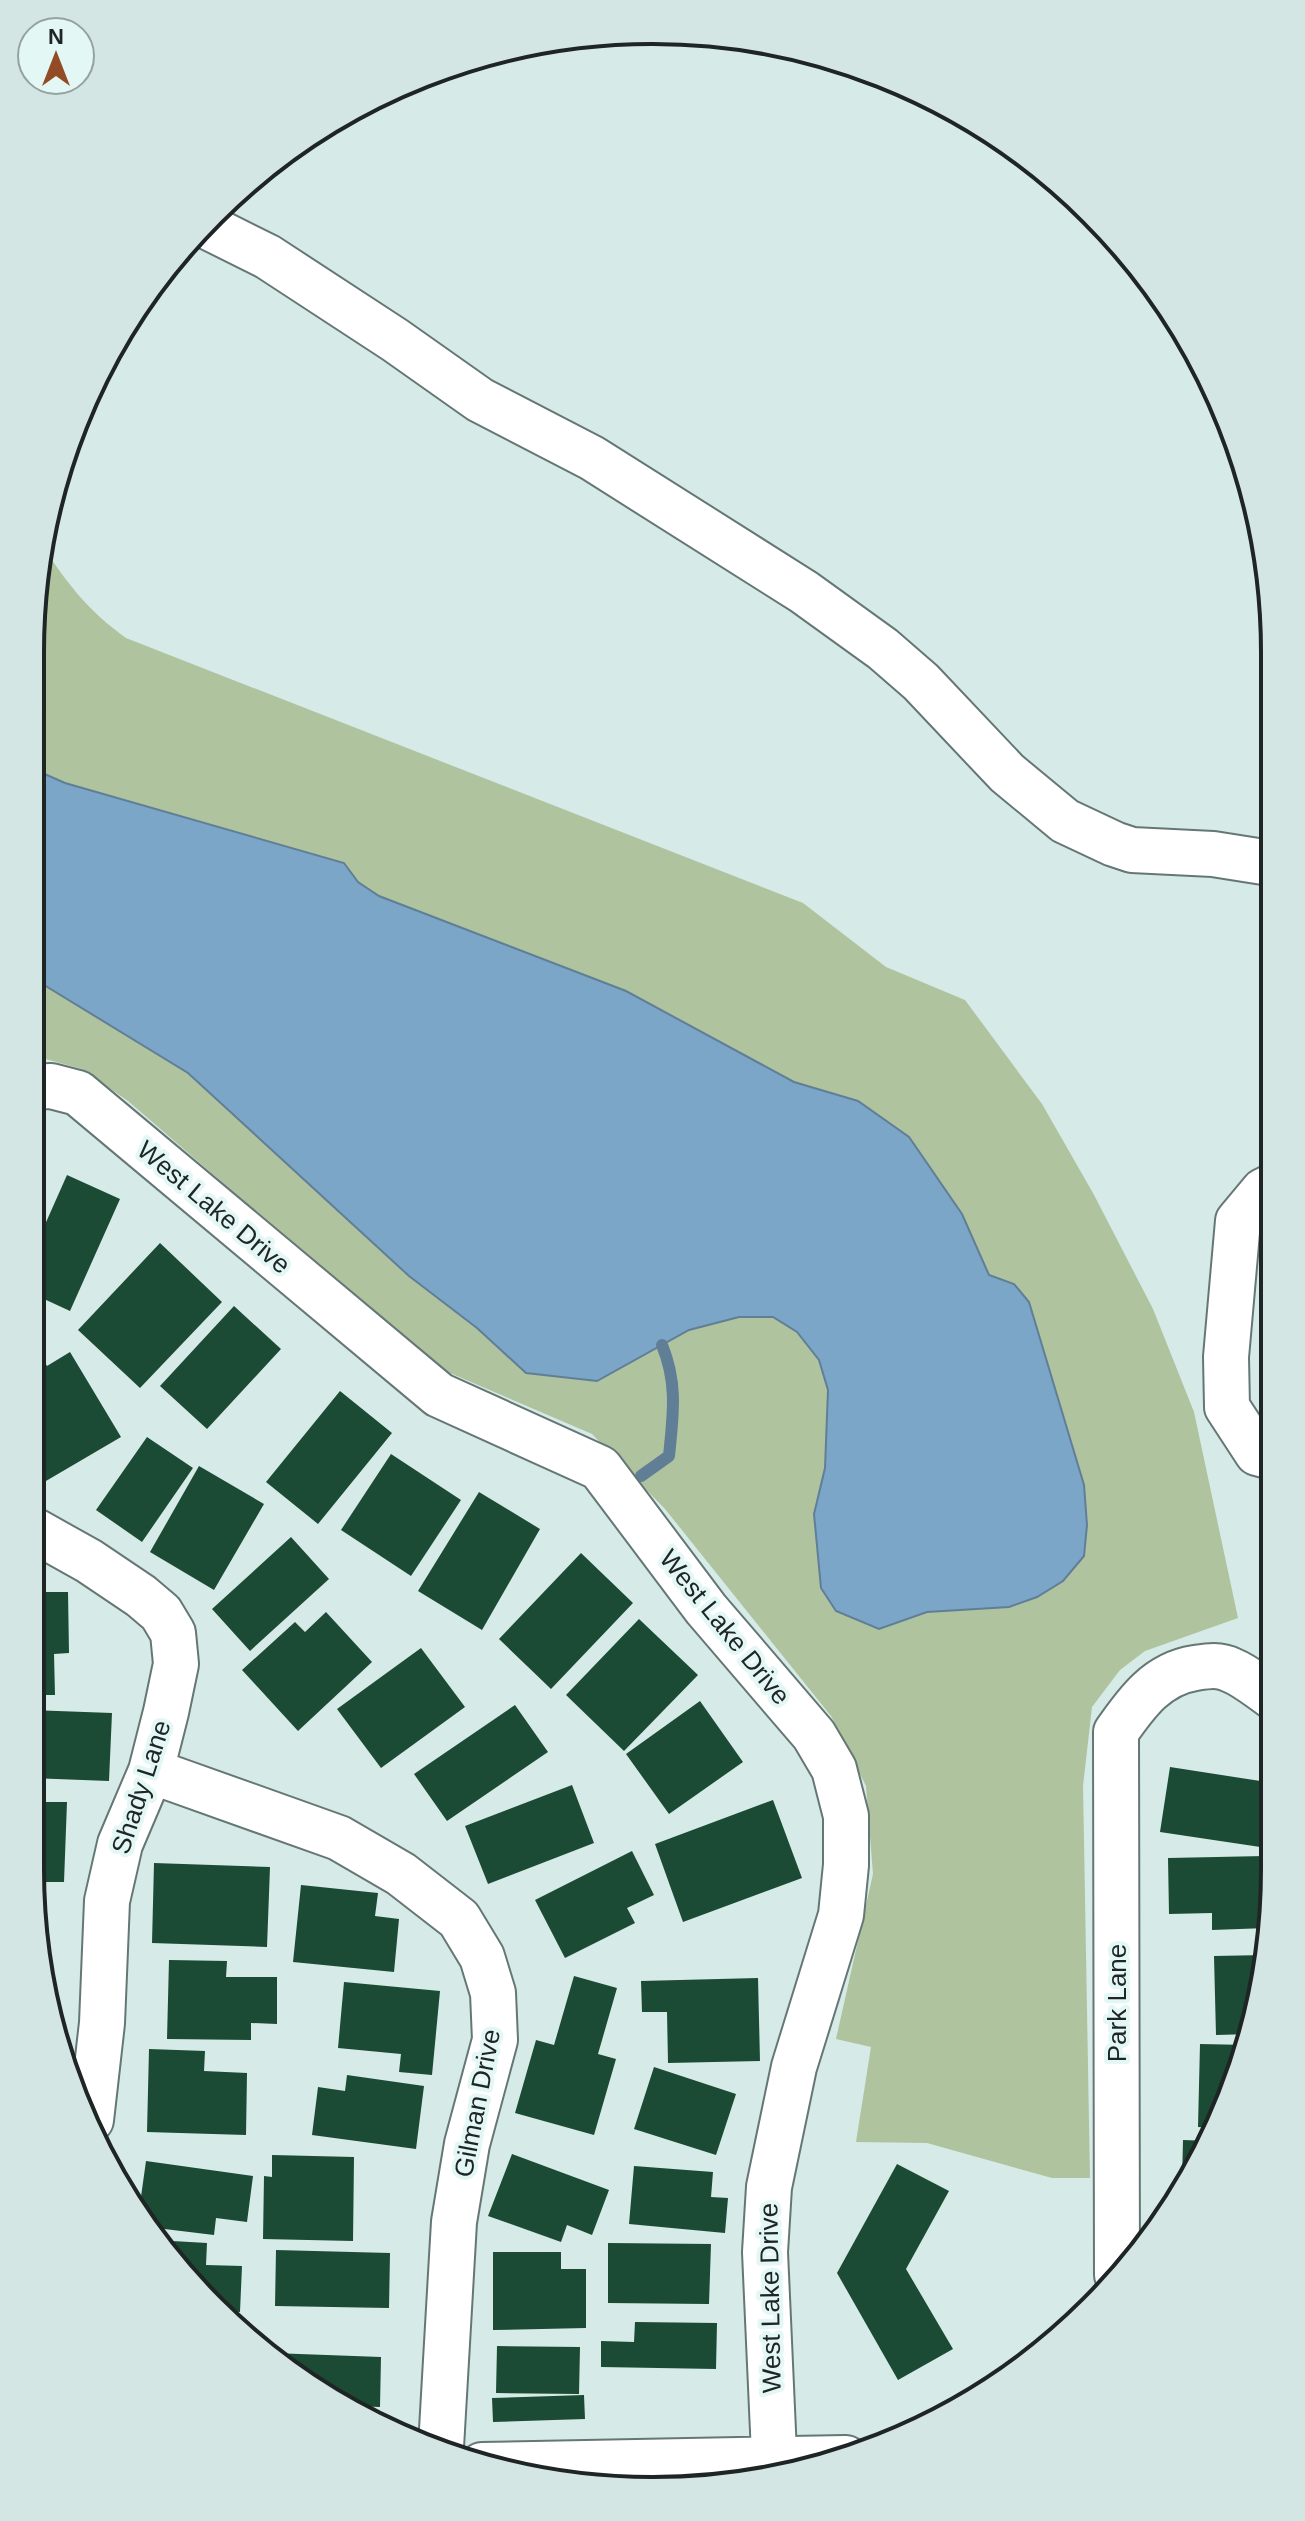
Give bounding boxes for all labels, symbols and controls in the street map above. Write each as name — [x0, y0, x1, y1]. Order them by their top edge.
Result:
north arrow — [16, 16, 96, 96]
text: N — [48, 24, 64, 49]
street label: West Lake Drive — [131, 1134, 297, 1280]
street label: West Lake Drive — [653, 1544, 797, 1710]
street label: Shady Lane — [105, 1716, 177, 1858]
street label: Park Lane — [1102, 1944, 1132, 2062]
street label: Gilman Drive — [448, 2026, 506, 2180]
street label: West Lake Drive — [753, 2203, 787, 2393]

